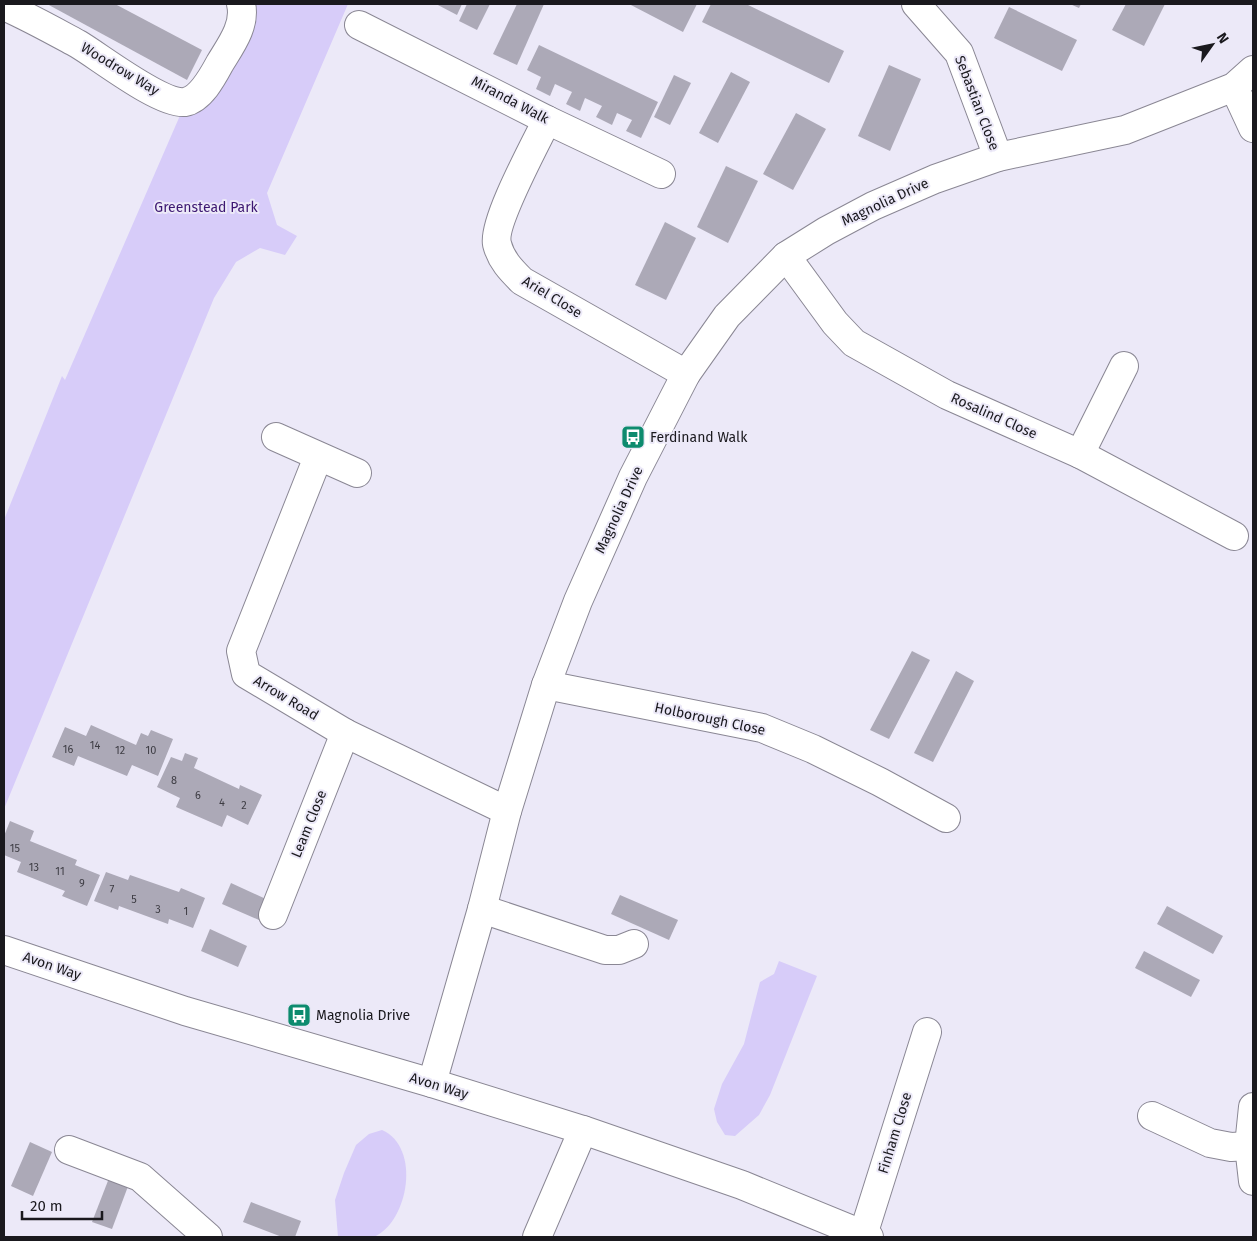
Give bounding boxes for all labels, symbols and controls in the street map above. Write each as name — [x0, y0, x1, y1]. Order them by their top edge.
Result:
north arrow — [1187, 20, 1237, 70]
text: N — [1213, 30, 1232, 47]
street label: Woodrow Way — [78, 39, 162, 99]
street label: Sebastian Close — [951, 53, 1003, 153]
street label: Miranda Walk — [468, 73, 552, 128]
street label: Magnolia Drive — [839, 174, 931, 230]
park label: Greenstead Park — [154, 199, 259, 216]
street label: Ariel Close — [519, 272, 585, 322]
street label: Rosalind Close — [948, 389, 1040, 443]
bus stop icon: Ferdinand Walk — [620, 424, 646, 450]
place label: Ferdinand Walk — [650, 429, 748, 446]
street label: Magnolia Drive — [591, 464, 647, 556]
street label: Arrow Road — [250, 672, 322, 724]
street label: Holborough Close — [653, 699, 767, 739]
house number: 14 — [90, 739, 100, 752]
house number: 16 — [63, 743, 73, 756]
house number: 12 — [115, 744, 125, 757]
house number: 10 — [146, 744, 156, 757]
house number: 8 — [171, 774, 177, 787]
street label: Leam Close — [288, 788, 330, 860]
house number: 6 — [195, 789, 201, 802]
house number: 4 — [219, 796, 225, 809]
house number: 2 — [241, 799, 247, 812]
house number: 15 — [10, 842, 21, 855]
house number: 13 — [29, 861, 39, 874]
house number: 11 — [55, 865, 65, 878]
house number: 9 — [79, 877, 85, 890]
house number: 7 — [110, 883, 115, 896]
house number: 5 — [131, 893, 137, 906]
house number: 3 — [155, 903, 161, 916]
house number: 1 — [184, 905, 188, 918]
street label: Avon Way — [21, 948, 83, 984]
bus stop icon: Magnolia Drive — [286, 1002, 312, 1028]
place label: Magnolia Drive — [316, 1007, 410, 1024]
street label: Avon Way — [408, 1069, 470, 1103]
street label: Finham Close — [875, 1090, 915, 1176]
scale bar — [22, 1188, 102, 1220]
text: 20 m — [30, 1197, 63, 1215]

